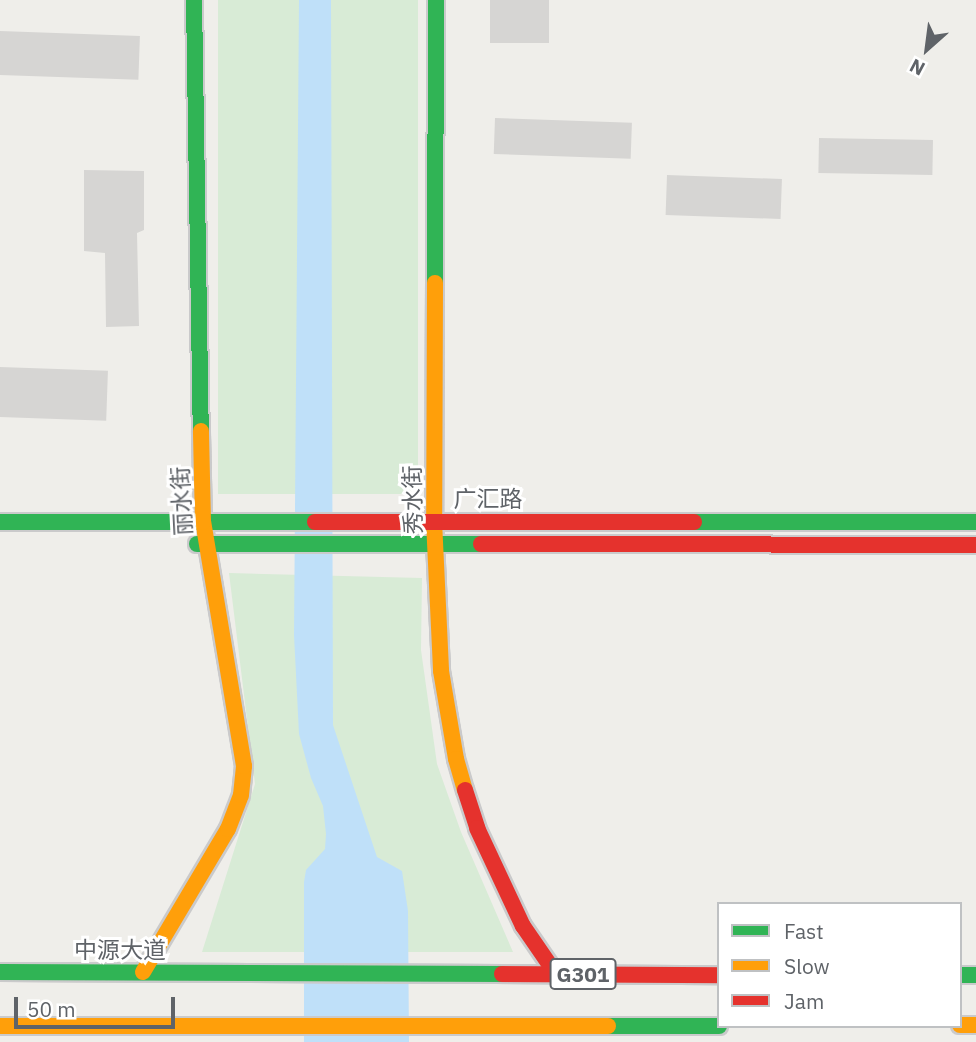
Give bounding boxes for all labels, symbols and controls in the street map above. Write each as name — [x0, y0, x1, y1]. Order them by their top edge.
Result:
north arrow — [892, 14, 962, 84]
text: N — [905, 54, 929, 81]
street label: 秀水街 — [398, 465, 426, 535]
street label: 丽水街 — [165, 466, 197, 536]
street label: 广汇路 — [454, 484, 522, 512]
legend — [717, 902, 962, 1028]
text: Fast — [784, 917, 824, 945]
street label: 中源大道 — [74, 935, 166, 963]
text: Slow — [784, 952, 830, 980]
road number: G301 — [548, 956, 618, 992]
scale bar — [18, 982, 178, 1026]
text: Jam — [784, 987, 824, 1015]
text: 50 m — [27, 995, 76, 1023]

